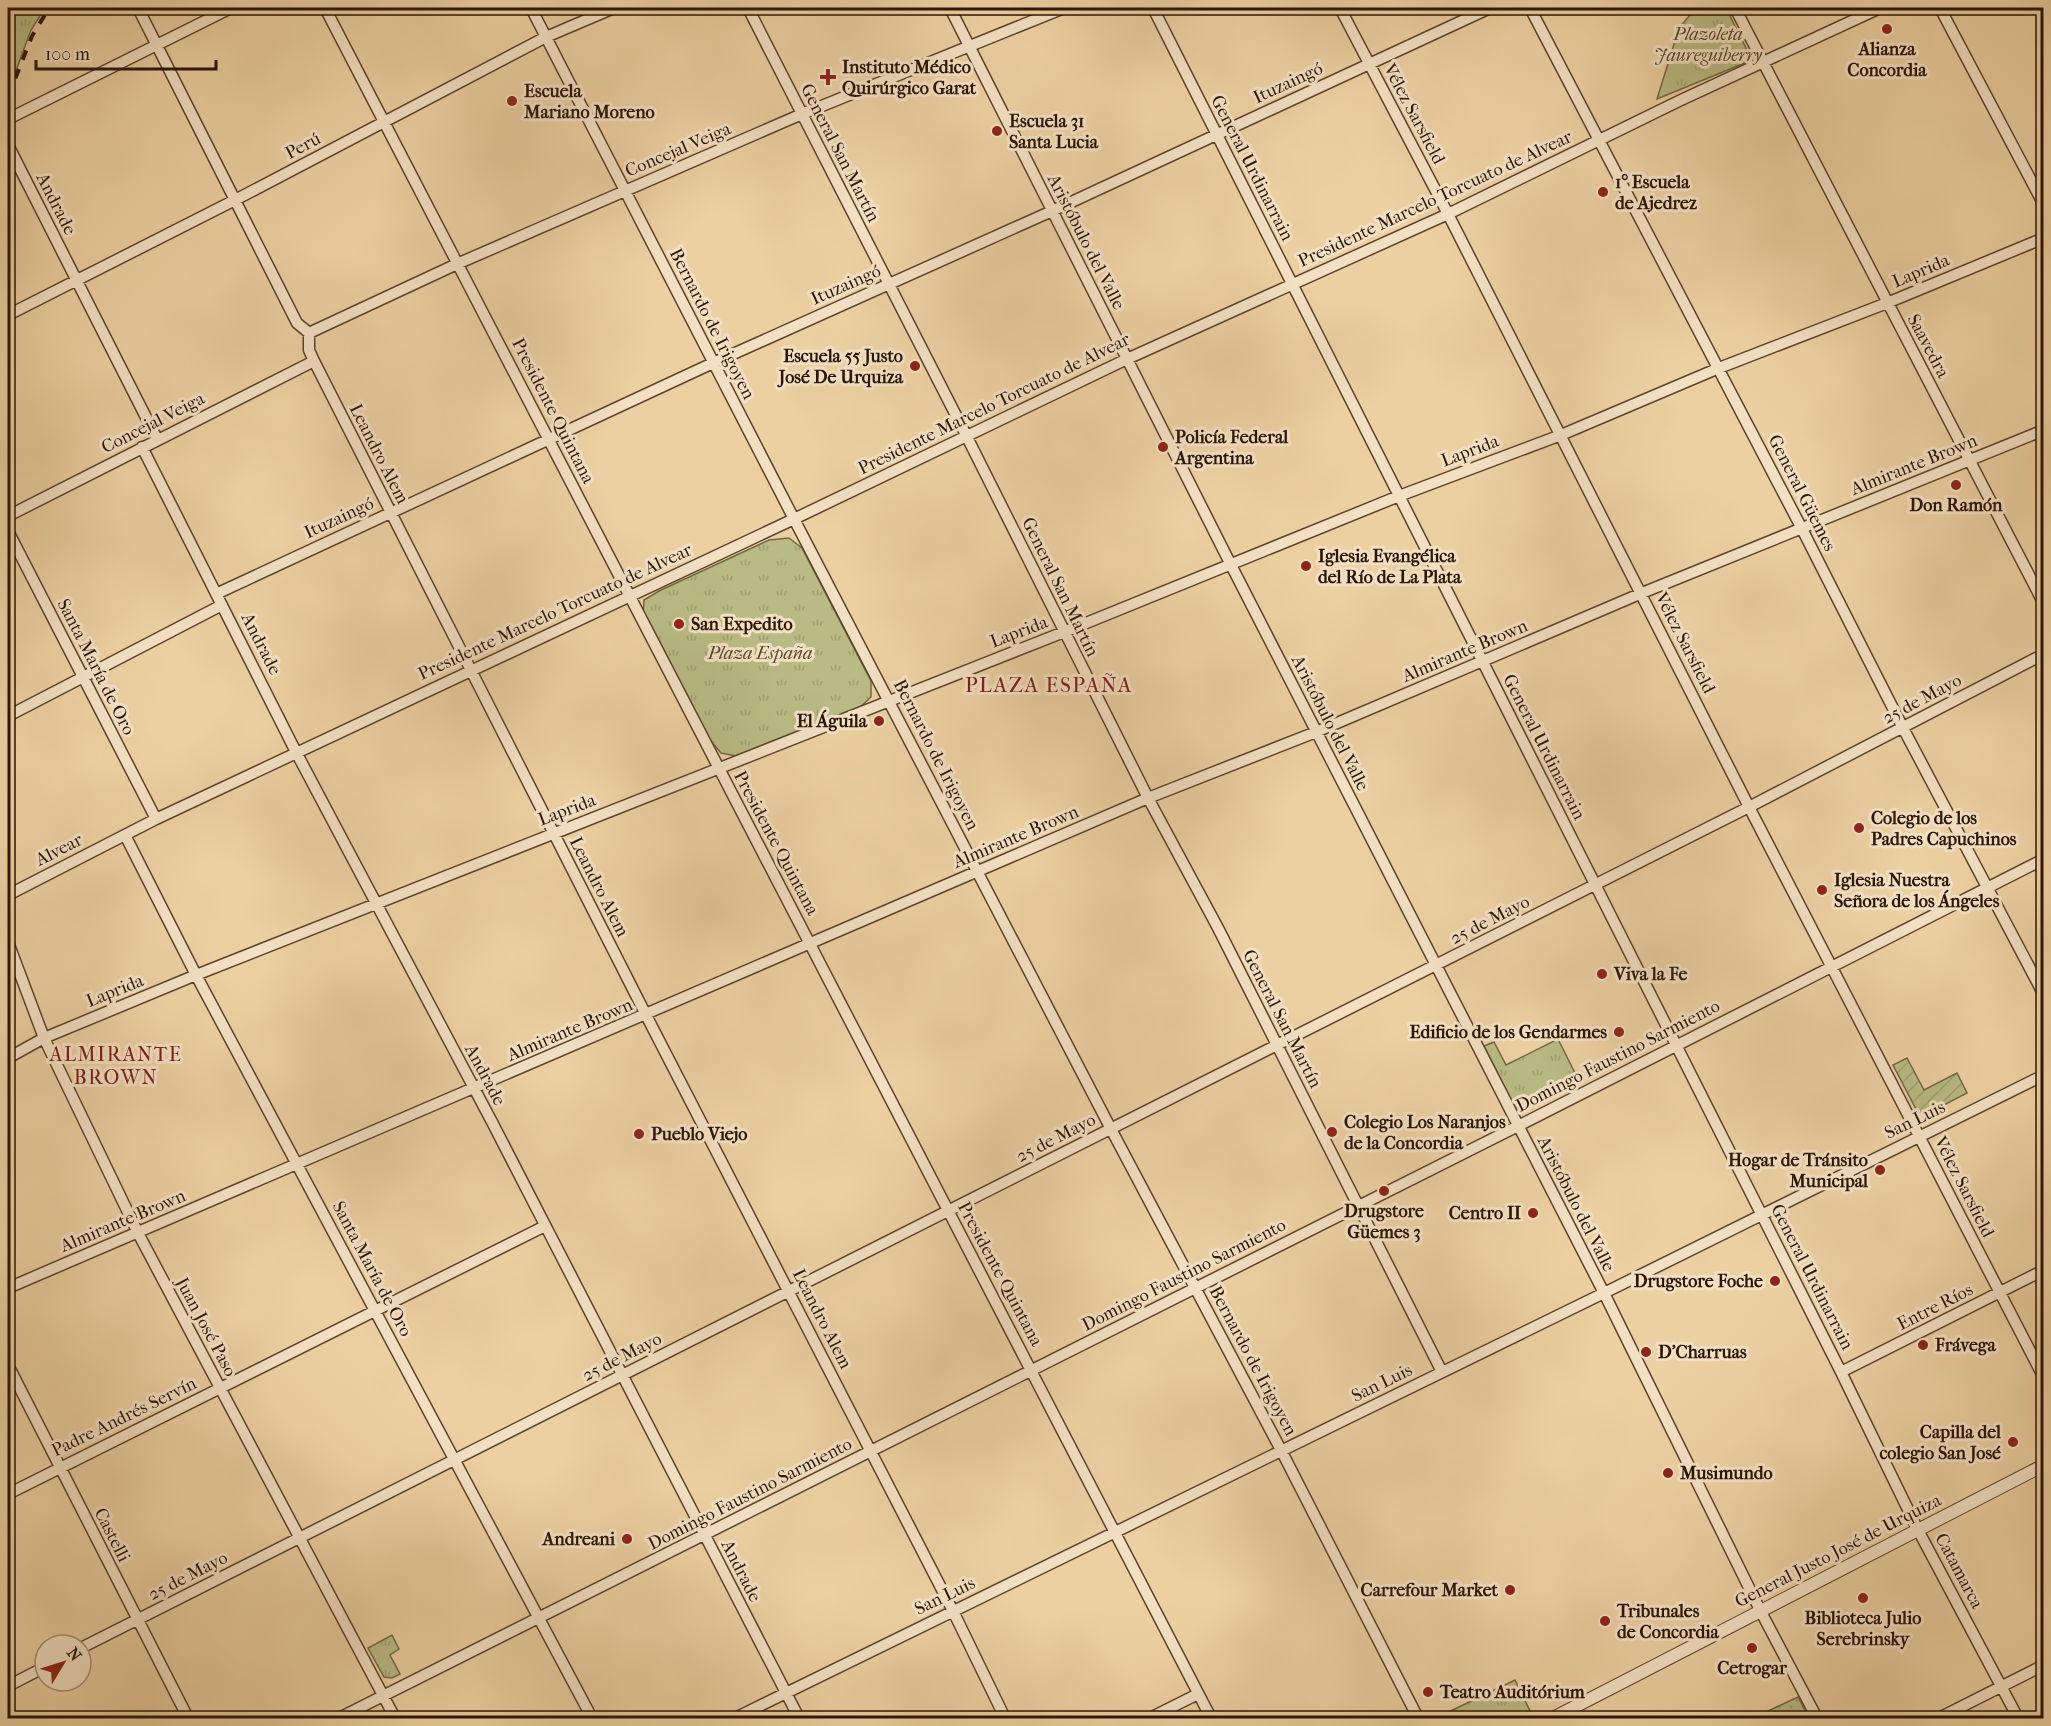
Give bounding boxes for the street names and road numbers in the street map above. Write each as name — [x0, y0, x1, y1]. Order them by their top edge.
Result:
street label: Ituzaingó — [1250, 58, 1326, 108]
street label: Vélez Sarsfield — [1378, 59, 1449, 168]
street label: General San Martín — [796, 80, 884, 226]
street label: General Urdinarrain — [1206, 92, 1298, 245]
street label: Concejal Veiga — [622, 118, 735, 182]
street label: Presidente Marcelo Torcuato de Alvear — [1295, 126, 1576, 272]
street label: Perú — [282, 128, 324, 164]
street label: Andrade — [31, 169, 80, 238]
street label: Aristóbulo del Valle — [1042, 170, 1129, 313]
street label: Bernardo de Irigoyen — [665, 245, 759, 403]
street label: Laprida — [1889, 249, 1953, 292]
street label: Ituzaingó — [808, 260, 884, 310]
street label: Saavedra — [1903, 311, 1954, 382]
street label: Presidente Marcelo Torcuato de Alvear — [855, 329, 1134, 479]
street label: Presidente Quintana — [507, 335, 599, 488]
street label: Concejal Veiga — [98, 388, 209, 458]
street label: Leandro Alem — [345, 401, 413, 507]
street label: Laprida — [1438, 430, 1502, 472]
street label: Almirante Brown — [1847, 430, 1981, 500]
street label: General Güemes — [1764, 431, 1841, 555]
street label: Ituzaingó — [301, 493, 377, 543]
street label: General San Martín — [1017, 514, 1103, 661]
street label: Presidente Marcelo Torcuato de Alvear — [415, 539, 696, 685]
street label: Vélez Sarsfield — [1650, 588, 1720, 697]
street label: Santa María de Oro — [53, 595, 139, 739]
street label: Andrade — [236, 609, 285, 678]
street label: Laprida — [987, 611, 1051, 653]
street label: Almirante Brown — [1398, 615, 1531, 687]
street label: Aristóbulo del Valle — [1286, 651, 1373, 794]
street label: 25 de Mayo — [1879, 669, 1965, 729]
street label: General Urdinarrain — [1498, 671, 1590, 824]
street label: Bernardo de Irigoyen — [889, 676, 983, 834]
street label: Presidente Quintana — [729, 767, 823, 919]
street label: Laprida — [535, 789, 599, 831]
street label: Almirante Brown — [949, 801, 1082, 873]
street label: Alvear — [31, 829, 86, 871]
street label: Leandro Alem — [565, 834, 633, 940]
street label: 25 de Mayo — [1447, 891, 1533, 949]
street label: General San Martín — [1238, 946, 1326, 1092]
street label: Laprida — [83, 970, 147, 1012]
street label: Almirante Brown — [503, 994, 636, 1066]
street label: Domingo Faustino Sarmiento — [1513, 995, 1723, 1117]
street label: Andrade — [460, 1040, 510, 1109]
street label: San Luis — [1881, 1096, 1949, 1144]
street label: 25 de Mayo — [1013, 1109, 1099, 1167]
street label: Aristóbulo del Valle — [1532, 1132, 1619, 1275]
street label: Vélez Sarsfield — [1929, 1132, 1999, 1241]
street label: Almirante Brown — [56, 1185, 189, 1257]
street label: Santa María de Oro — [328, 1198, 416, 1340]
street label: Presidente Quintana — [953, 1198, 1047, 1350]
street label: General Urdinarrain — [1766, 1201, 1858, 1354]
street label: Domingo Faustino Sarmiento — [1079, 1214, 1289, 1336]
street label: Leandro Alem — [788, 1266, 856, 1372]
street label: Juan José Paso — [170, 1272, 241, 1380]
street label: Entre Ríos — [1894, 1279, 1977, 1335]
street label: Bernardo de Irigoyen — [1205, 1283, 1302, 1440]
street label: 25 de Mayo — [579, 1328, 665, 1386]
street label: San Luis — [1348, 1359, 1416, 1407]
street label: Padre Andrés Servín — [48, 1373, 200, 1461]
street label: Domingo Faustino Sarmiento — [645, 1433, 855, 1555]
street label: General Justo José de Urquiza — [1731, 1489, 1945, 1612]
street label: Castelli — [90, 1505, 135, 1566]
street label: Catamarca — [1930, 1530, 1988, 1613]
street label: Andrade — [716, 1536, 765, 1605]
street label: 25 de Mayo — [145, 1547, 231, 1605]
street label: San Luis — [911, 1572, 979, 1620]

